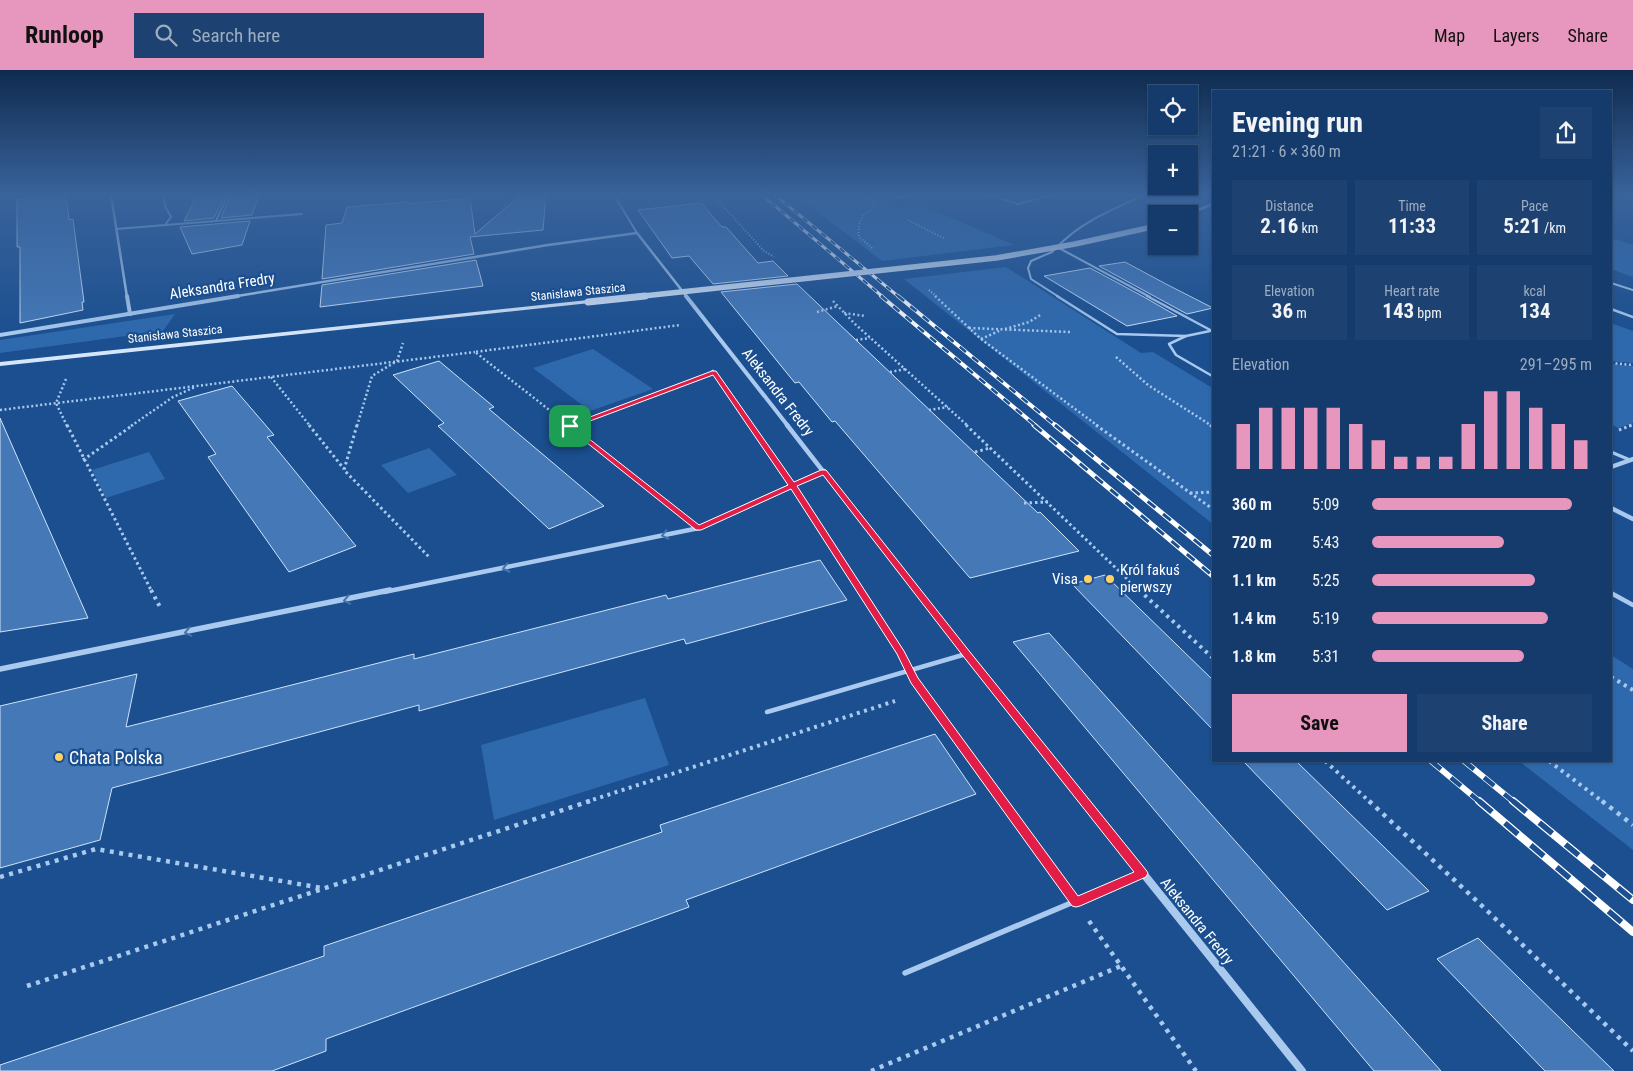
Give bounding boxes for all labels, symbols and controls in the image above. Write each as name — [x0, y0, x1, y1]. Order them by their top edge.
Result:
search box — [134, 13, 484, 58]
text: Runloop — [25, 21, 104, 49]
icon: search — [152, 21, 180, 49]
text: Search here — [192, 24, 280, 47]
text: Map — [1434, 25, 1465, 46]
text: Layers — [1493, 25, 1540, 46]
text: Share — [1568, 25, 1608, 46]
map controls — [1148, 85, 1198, 255]
button: locate — [1148, 85, 1198, 135]
text: Evening run — [1232, 106, 1363, 139]
button: share — [1540, 107, 1592, 159]
text: 21:21 · 6 × 360 m — [1232, 142, 1341, 161]
button: + — [1148, 145, 1198, 195]
text: Distance — [1265, 198, 1313, 214]
text: Time — [1398, 198, 1426, 214]
text: Pace — [1521, 198, 1548, 214]
button: − — [1148, 205, 1198, 255]
text: 2.16 — [1260, 214, 1298, 238]
text: 11:33 — [1388, 214, 1436, 238]
text: 5:21 — [1503, 214, 1541, 238]
text: km — [1298, 220, 1318, 236]
text: /km — [1541, 220, 1566, 236]
street label: Aleksandra Fredry — [168, 269, 276, 303]
street label: Stanisława Staszica — [530, 280, 626, 304]
text: Elevation — [1264, 283, 1315, 299]
text: Heart rate — [1384, 283, 1440, 299]
text: kcal — [1523, 283, 1546, 299]
text: 36 — [1272, 299, 1293, 323]
text: 143 — [1382, 299, 1414, 323]
text: 134 — [1519, 299, 1551, 323]
text: m — [1293, 305, 1307, 321]
text: bpm — [1414, 305, 1442, 321]
street label: Stanisława Staszica — [127, 322, 223, 346]
street label: Aleksandra Fredry — [738, 345, 818, 439]
text: Elevation — [1232, 355, 1290, 374]
text: 291–295 m — [1520, 355, 1592, 374]
pin — [549, 405, 591, 447]
icon: arrive — [556, 412, 584, 440]
text: 360 m — [1232, 495, 1272, 514]
text: 5:09 — [1312, 495, 1339, 514]
one-way arrow — [661, 529, 670, 540]
text: 720 m — [1232, 533, 1272, 552]
text: 5:43 — [1312, 533, 1339, 552]
place label: Król fakuś pierwszy — [1120, 561, 1180, 596]
one-way arrow — [502, 562, 511, 572]
place label: Visa — [1052, 570, 1078, 588]
text: 1.1 km — [1232, 571, 1276, 590]
text: 5:25 — [1312, 571, 1339, 590]
marker: Visa — [1082, 573, 1094, 585]
marker: Król fakuś pierwszy — [1104, 573, 1116, 585]
one-way arrow — [343, 594, 351, 604]
text: 1.4 km — [1232, 609, 1276, 628]
text: 5:19 — [1312, 609, 1339, 628]
one-way arrow — [183, 626, 192, 636]
text: 1.8 km — [1232, 647, 1276, 666]
text: 5:31 — [1312, 647, 1339, 666]
button: Save — [1232, 694, 1407, 752]
button: Share — [1417, 694, 1592, 752]
place label: Chata Polska — [69, 747, 163, 768]
marker: Chata Polska — [53, 751, 65, 763]
street label: Aleksandra Fredry — [1157, 874, 1237, 968]

